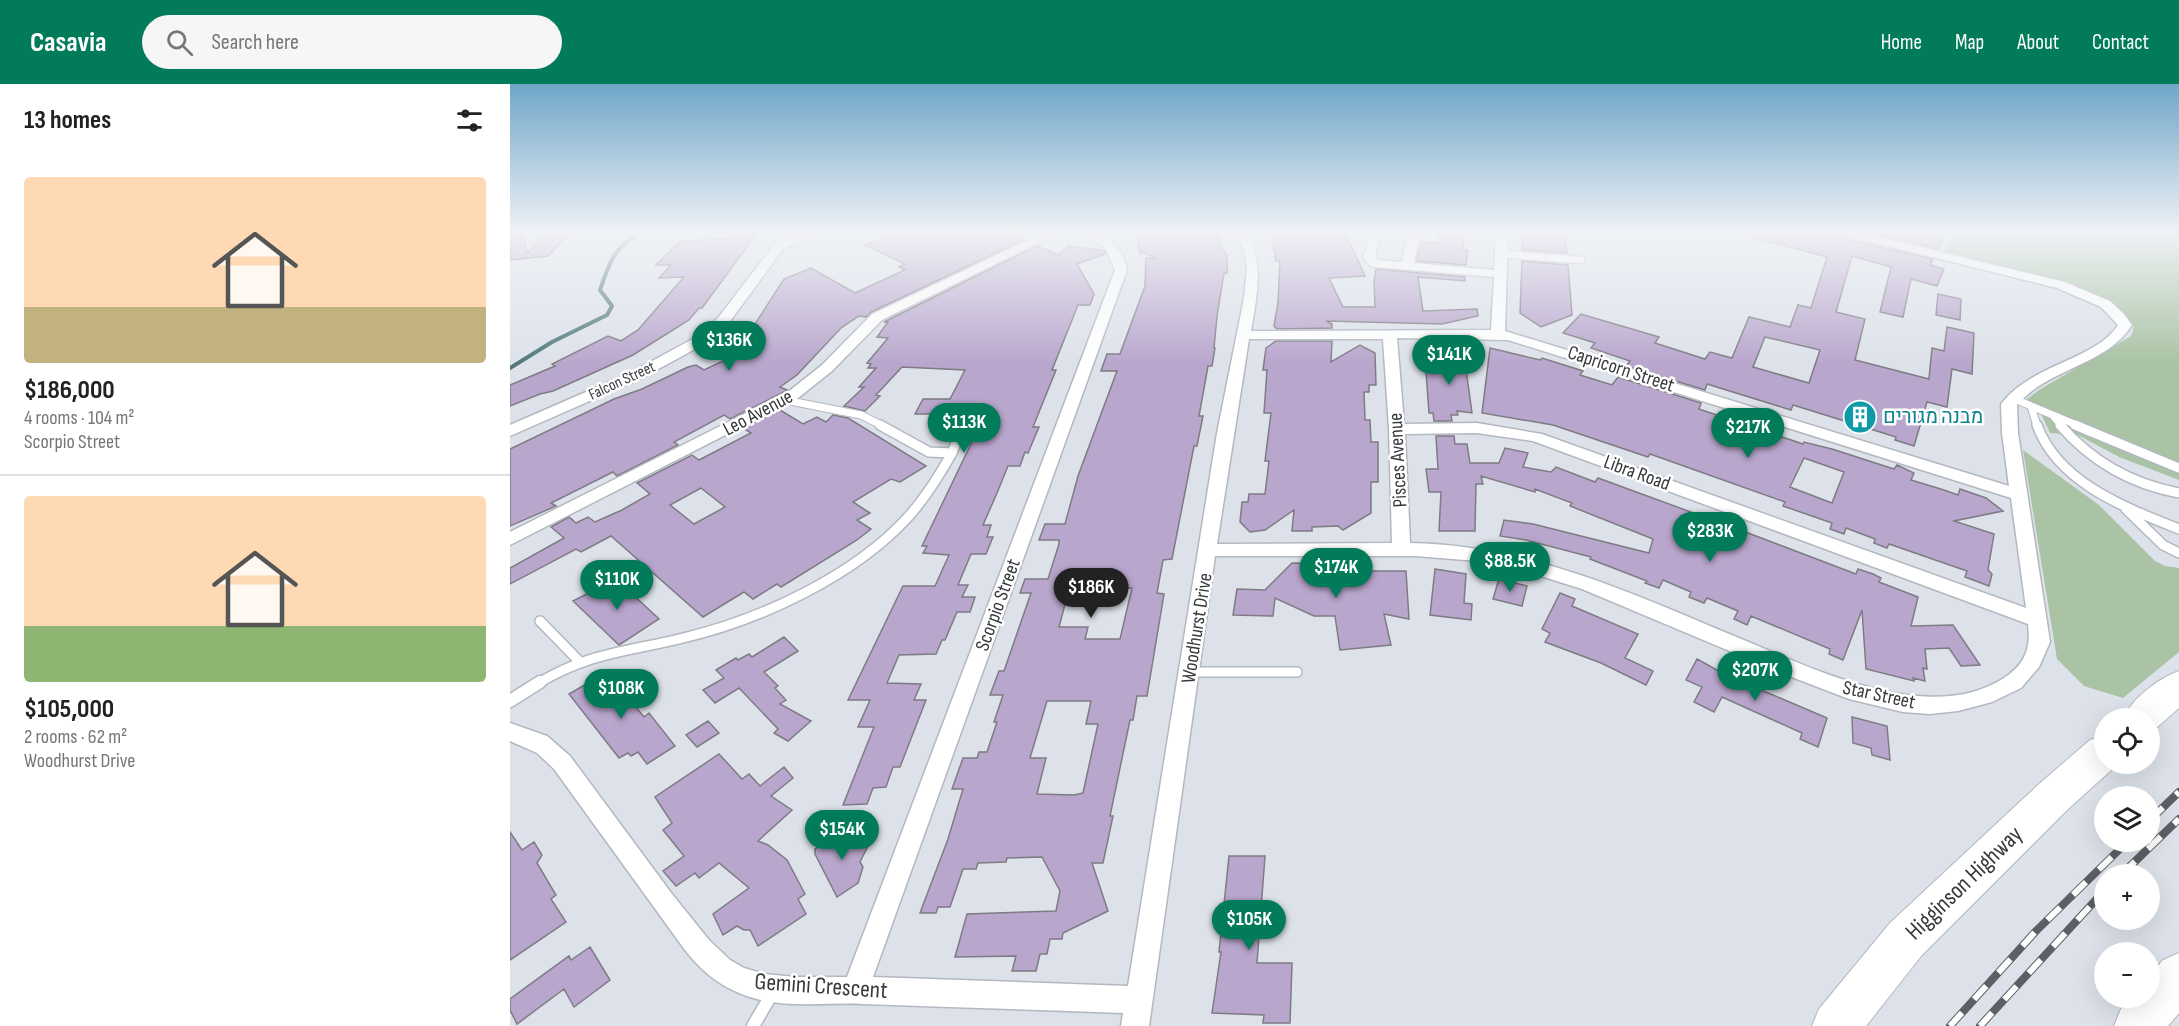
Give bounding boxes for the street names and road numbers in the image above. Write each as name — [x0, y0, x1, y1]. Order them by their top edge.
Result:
street label: Capricorn Street — [1565, 340, 1677, 398]
street label: Falcon Street — [586, 357, 658, 405]
street label: Leo Avenue — [719, 385, 797, 441]
street label: Pisces Avenue — [1384, 412, 1412, 508]
street label: Libra Road — [1600, 450, 1674, 496]
street label: Scorpio Street — [970, 556, 1026, 654]
street label: Woodhurst Drive — [1176, 571, 1218, 685]
street label: Star Street — [1841, 676, 1917, 714]
street label: Higginson Highway — [1900, 820, 2028, 946]
street label: Gemini Crescent — [753, 967, 889, 1005]

